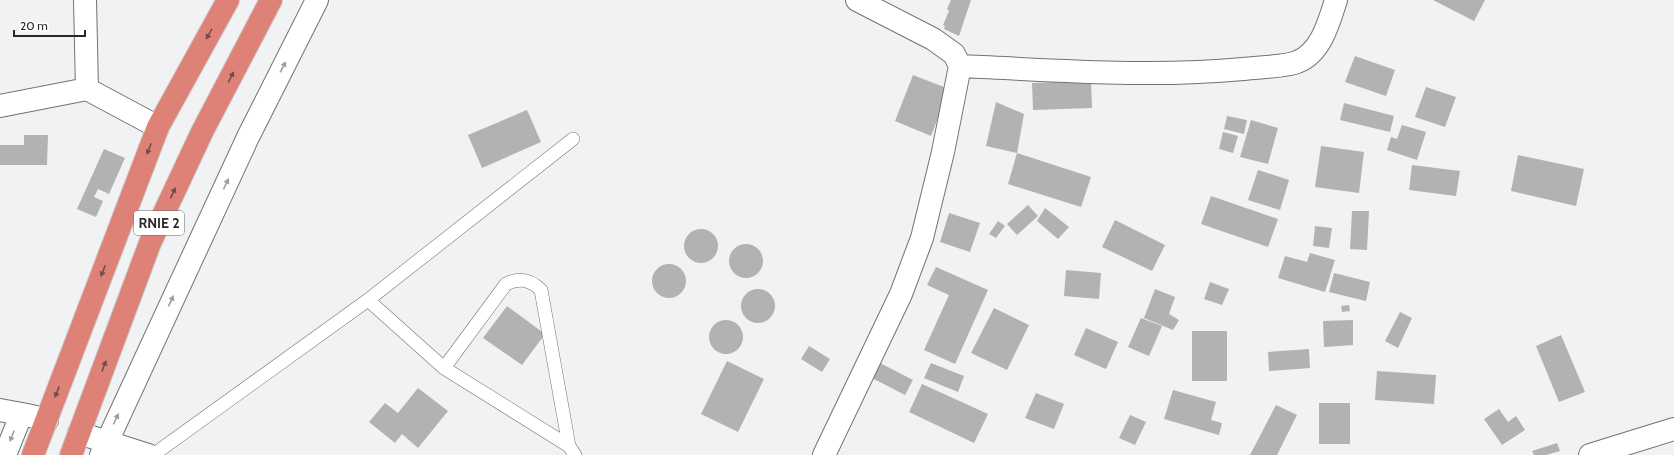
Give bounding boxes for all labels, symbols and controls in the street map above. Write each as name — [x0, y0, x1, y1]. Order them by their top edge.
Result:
scale bar — [14, 12, 85, 38]
text: 20 m — [20, 18, 48, 33]
one-way arrow — [205, 28, 212, 40]
one-way arrow — [280, 61, 287, 73]
one-way arrow — [228, 71, 234, 83]
one-way arrow — [146, 144, 152, 156]
one-way arrow — [223, 178, 229, 189]
one-way arrow — [170, 188, 176, 199]
road number: RNIE 2 — [134, 211, 184, 235]
one-way arrow — [100, 265, 106, 277]
one-way arrow — [168, 296, 174, 307]
one-way arrow — [102, 360, 108, 372]
one-way arrow — [54, 387, 60, 399]
one-way arrow — [113, 414, 119, 425]
one-way arrow — [9, 431, 15, 442]

